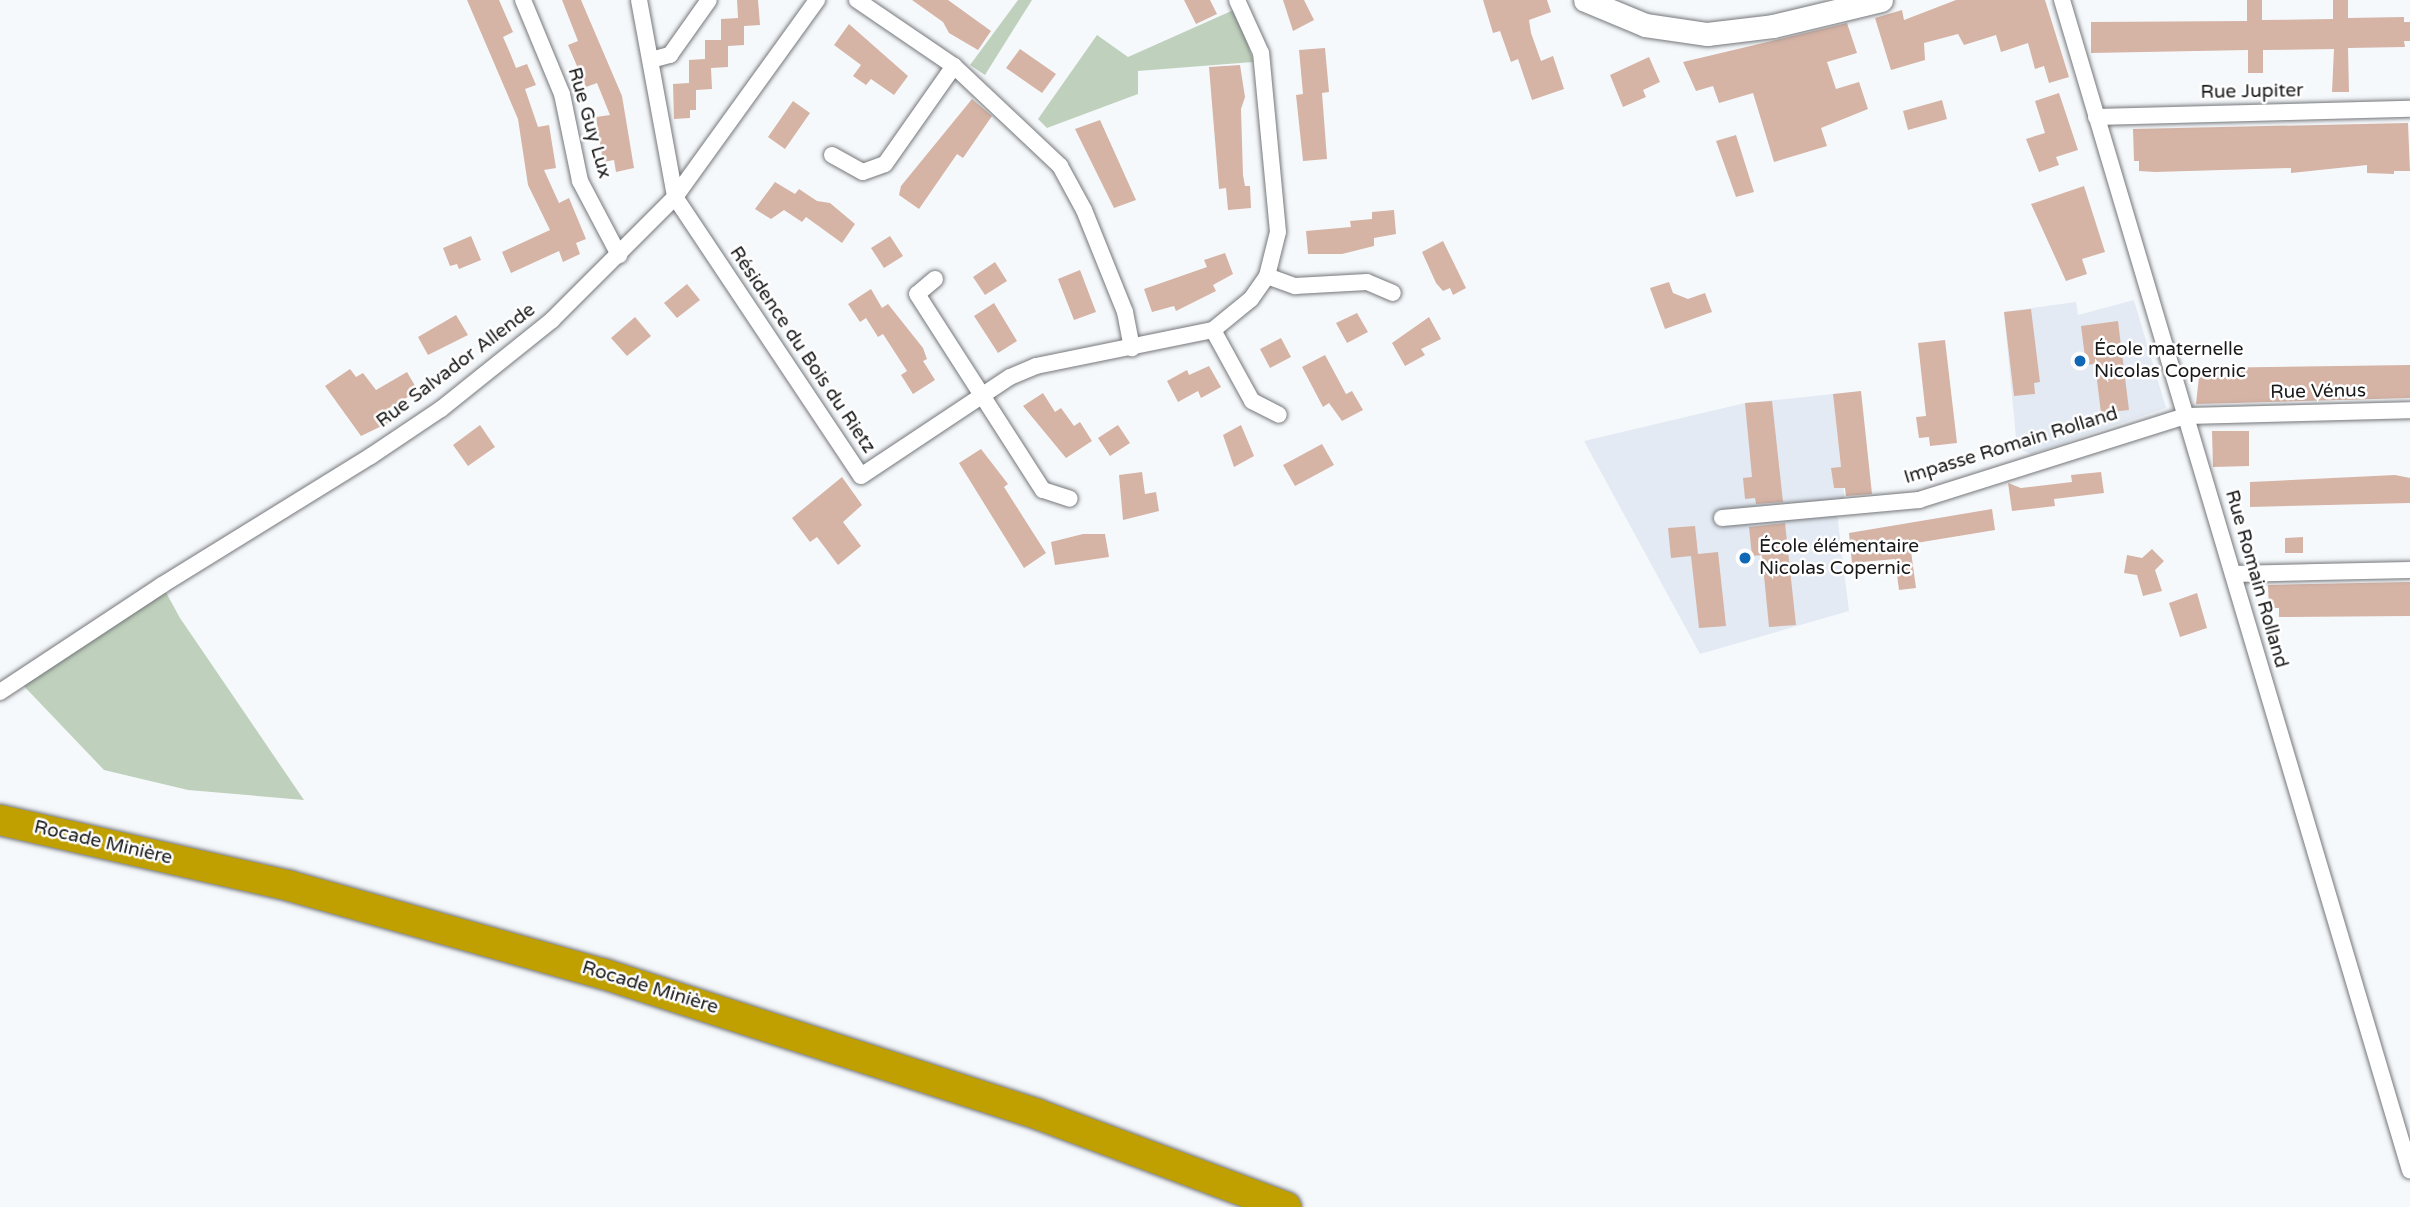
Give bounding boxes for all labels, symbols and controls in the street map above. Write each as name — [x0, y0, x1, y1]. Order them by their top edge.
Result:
street label: Rue Guy Lux — [562, 65, 616, 181]
street label: Rue Jupiter — [2200, 80, 2304, 104]
street label: Résidence du Bois du Rietz — [724, 242, 880, 458]
street label: Rue Salvador Allende — [372, 299, 540, 433]
place label: École maternelle Nicolas Copernic — [2094, 339, 2246, 383]
marker: École maternelle Nicolas Copernic — [2072, 353, 2088, 369]
street label: Rue Vénus — [2270, 380, 2366, 404]
street label: Impasse Romain Rolland — [1901, 403, 2121, 489]
street label: Rue Romain Rolland — [2220, 487, 2292, 671]
place label: École élémentaire Nicolas Copernic — [1759, 536, 1919, 580]
marker: École élémentaire Nicolas Copernic — [1737, 550, 1753, 566]
street label: Rocade Minière — [32, 816, 174, 870]
street label: Rocade Minière — [579, 956, 721, 1020]

